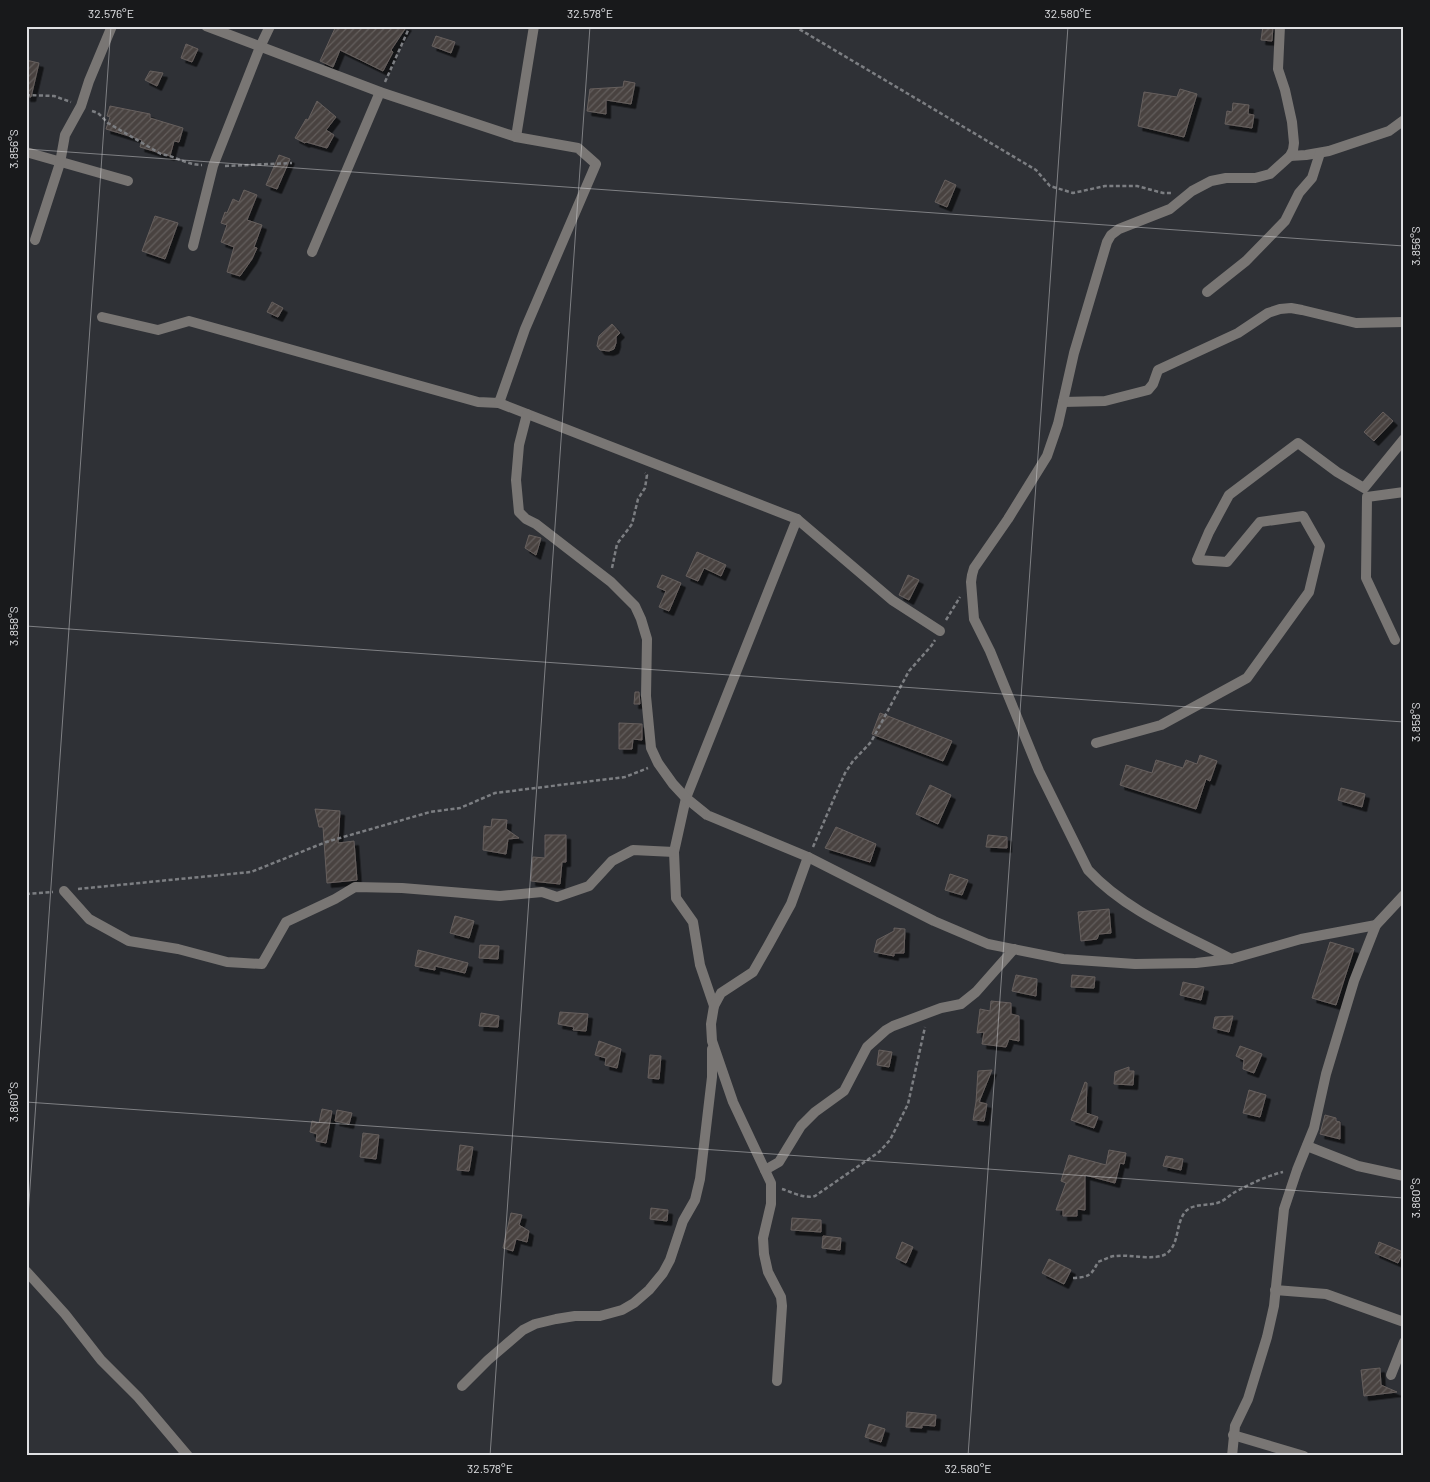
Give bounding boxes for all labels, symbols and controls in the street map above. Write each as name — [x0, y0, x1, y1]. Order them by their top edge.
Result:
text: 32.576°E — [88, 6, 134, 20]
text: 32.578°E — [567, 6, 613, 20]
text: 32.580°E — [1045, 6, 1091, 20]
text: 3.856°S — [6, 129, 20, 169]
text: 3.856°S — [1408, 226, 1422, 266]
text: 3.858°S — [6, 606, 20, 646]
text: 3.858°S — [1408, 702, 1422, 742]
text: 3.860°S — [6, 1082, 20, 1122]
text: 3.860°S — [1408, 1178, 1422, 1218]
text: 32.578°E — [467, 1461, 513, 1475]
text: 32.580°E — [945, 1461, 991, 1475]

